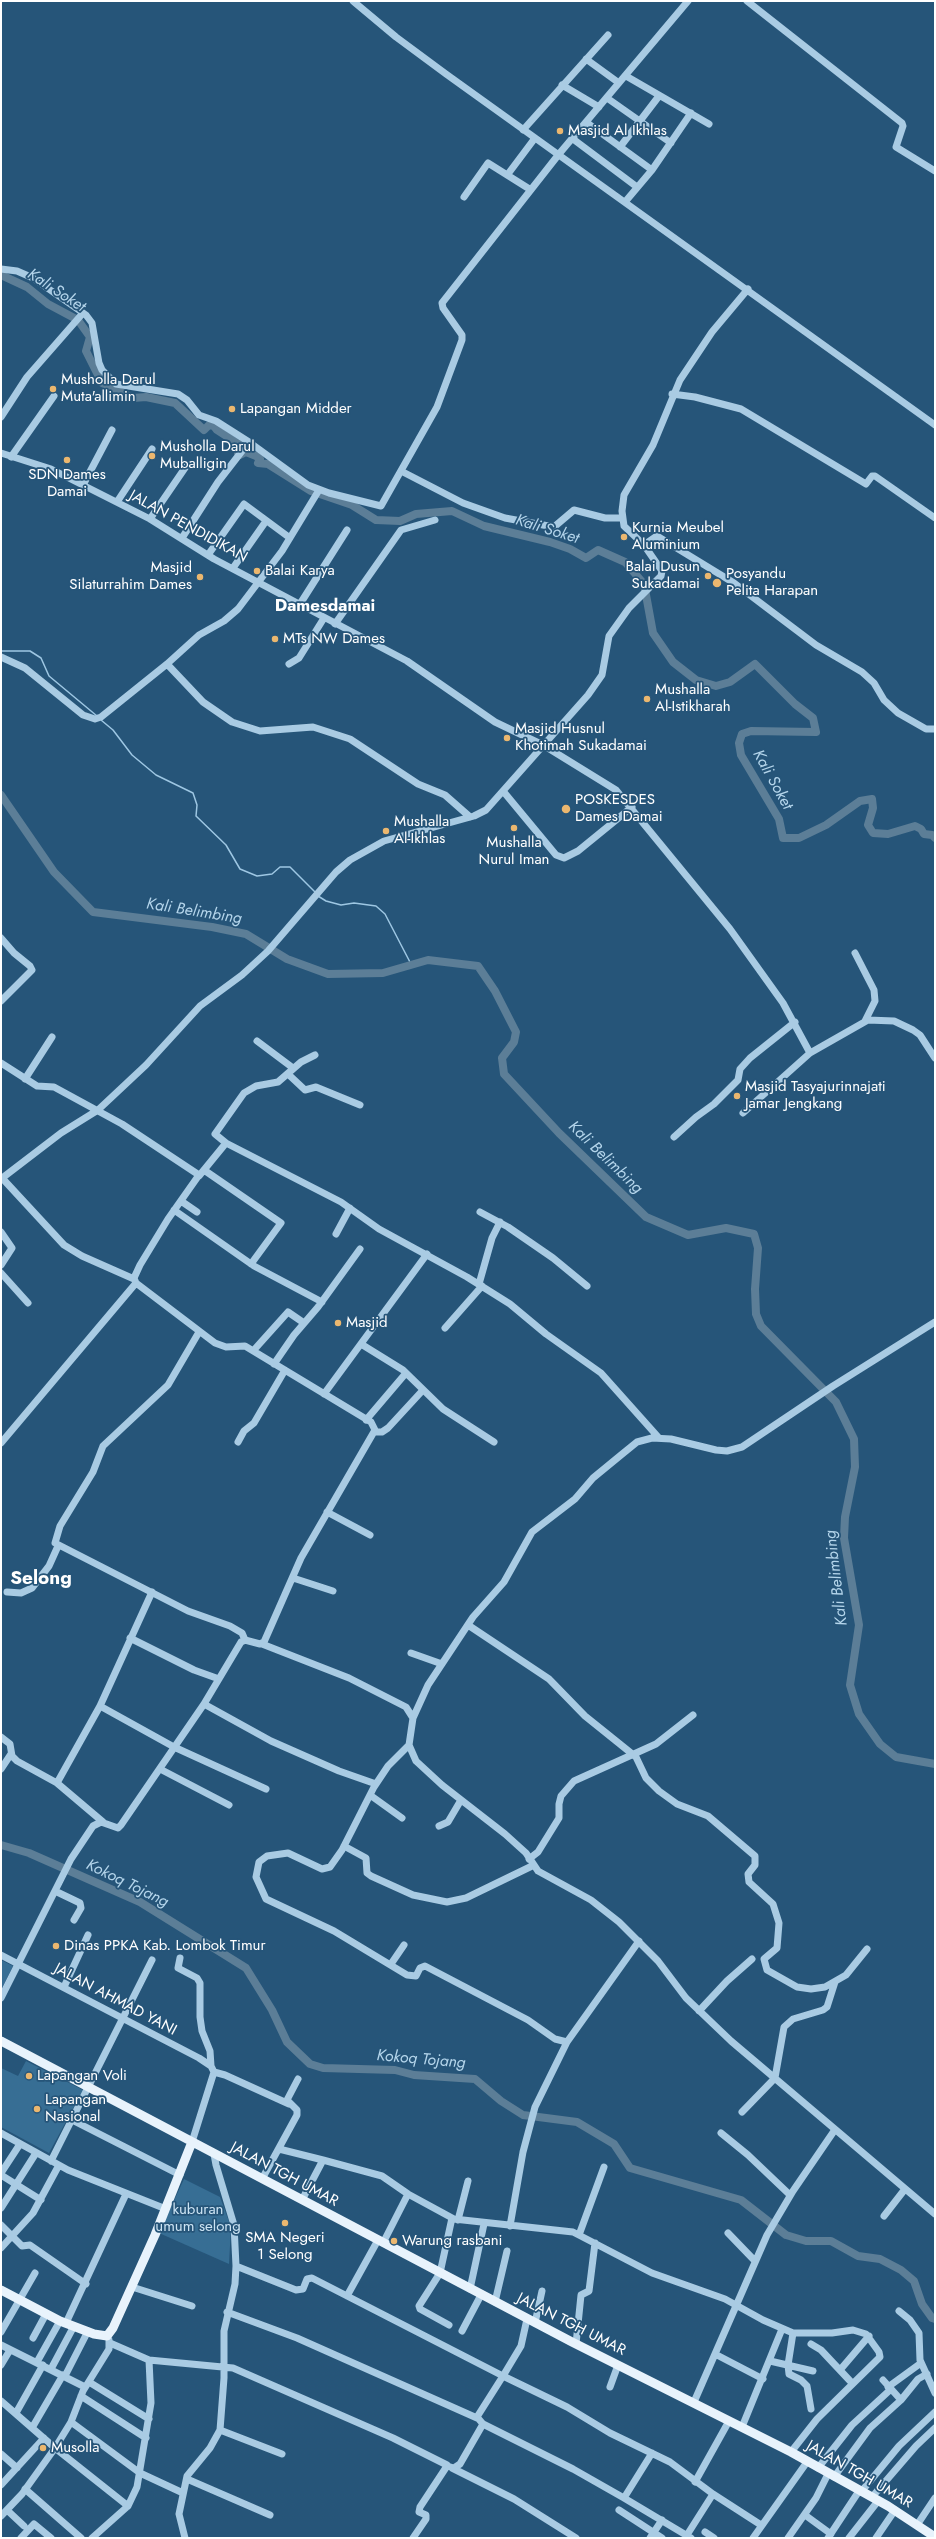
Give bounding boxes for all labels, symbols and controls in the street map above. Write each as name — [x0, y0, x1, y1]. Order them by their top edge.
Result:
place label: Masjid Al Ikhlas — [568, 122, 667, 140]
marker: Masjid Al Ikhlas — [555, 126, 565, 136]
water label: Kali Soket — [23, 265, 89, 317]
place label: Musholla Darul Muta'allimin — [61, 371, 156, 406]
marker: Musholla Darul Muta'allimin — [48, 384, 58, 394]
place label: Lapangan Midder — [240, 400, 352, 418]
marker: Lapangan Midder — [227, 404, 237, 414]
place label: Musholla Darul Muballigin — [160, 438, 255, 473]
marker: Musholla Darul Muballigin — [147, 451, 157, 461]
marker: SDN Dames Damai — [62, 455, 72, 465]
place label: SDN Dames Damai — [28, 466, 106, 501]
street label: JALAN PENDIDIKAN — [126, 487, 250, 567]
water label: Kali Soket — [513, 511, 581, 549]
place label: Kurnia Meubel Aluminium — [632, 519, 724, 554]
marker: Kurnia Meubel Aluminium — [619, 532, 629, 542]
place label: Balai Dusun Sukadamai — [625, 558, 700, 593]
place label: Masjid Silaturrahim Dames — [69, 559, 192, 594]
place label: Balai Karya — [265, 562, 335, 580]
place label: Posyandu Pelita Harapan — [726, 565, 818, 600]
marker: Balai Karya — [252, 566, 262, 576]
marker: Balai Dusun Sukadamai — [703, 571, 713, 581]
marker: Masjid Silaturrahim Dames — [195, 572, 205, 582]
marker: Posyandu Pelita Harapan — [711, 577, 723, 589]
district label: Damesdamai — [275, 597, 375, 617]
place label: MTs NW Dames — [283, 630, 385, 648]
marker: MTs NW Dames — [270, 634, 280, 644]
place label: Mushalla Al-Istikharah — [655, 681, 731, 716]
marker: Mushalla Al-Istikharah — [642, 694, 652, 704]
place label: Masjid Husnul Khotimah Sukadamai — [515, 720, 647, 755]
marker: Masjid Husnul Khotimah Sukadamai — [502, 733, 512, 743]
water label: Kali Soket — [748, 747, 796, 813]
place label: POSKESDES Dames Damai — [575, 791, 663, 826]
marker: POSKESDES Dames Damai — [560, 803, 572, 815]
place label: Mushalla Al-Ikhlas — [394, 813, 449, 848]
marker: Mushalla Nurul Iman — [509, 823, 519, 833]
marker: Mushalla Al-Ikhlas — [381, 826, 391, 836]
place label: Mushalla Nurul Iman — [479, 834, 549, 869]
water label: Kali Belimbing — [145, 895, 243, 929]
place label: Masjid Tasyajurinnajati Jamar Jengkang — [745, 1078, 886, 1113]
marker: Masjid Tasyajurinnajati Jamar Jengkang — [732, 1091, 742, 1101]
water label: Kali Belimbing — [564, 1118, 646, 1198]
place label: Masjid — [346, 1314, 388, 1332]
marker: Masjid — [333, 1318, 343, 1328]
water label: Kali Belimbing — [822, 1529, 852, 1627]
district label: Selong — [10, 1568, 72, 1590]
water label: Kokoq Tojang — [83, 1856, 171, 1912]
place label: Dinas PPKA Kab. Lombok Timur — [64, 1937, 266, 1955]
marker: Dinas PPKA Kab. Lombok Timur — [51, 1941, 61, 1951]
street label: JALAN AHMAD YANI — [51, 1960, 179, 2040]
water label: Kokoq Tojang — [376, 2047, 466, 2073]
place label: Lapangan Voli — [37, 2067, 127, 2085]
marker: Lapangan Voli — [24, 2071, 34, 2081]
place label: Lapangan Nasional — [45, 2091, 106, 2126]
marker: Lapangan Nasional — [32, 2104, 42, 2114]
street label: JALAN TGH UMAR — [227, 2139, 341, 2211]
park label: kuburan umum selong — [155, 2201, 241, 2236]
marker: SMA Negeri 1 Selong — [280, 2218, 290, 2228]
place label: SMA Negeri 1 Selong — [245, 2229, 325, 2264]
place label: Warung rasbani — [402, 2232, 502, 2250]
marker: Warung rasbani — [389, 2236, 399, 2246]
street label: JALAN TGH UMAR — [514, 2290, 628, 2360]
street label: JALAN TGH UMAR — [803, 2437, 915, 2513]
place label: Musolla — [51, 2439, 99, 2457]
marker: Musolla — [38, 2443, 48, 2453]

